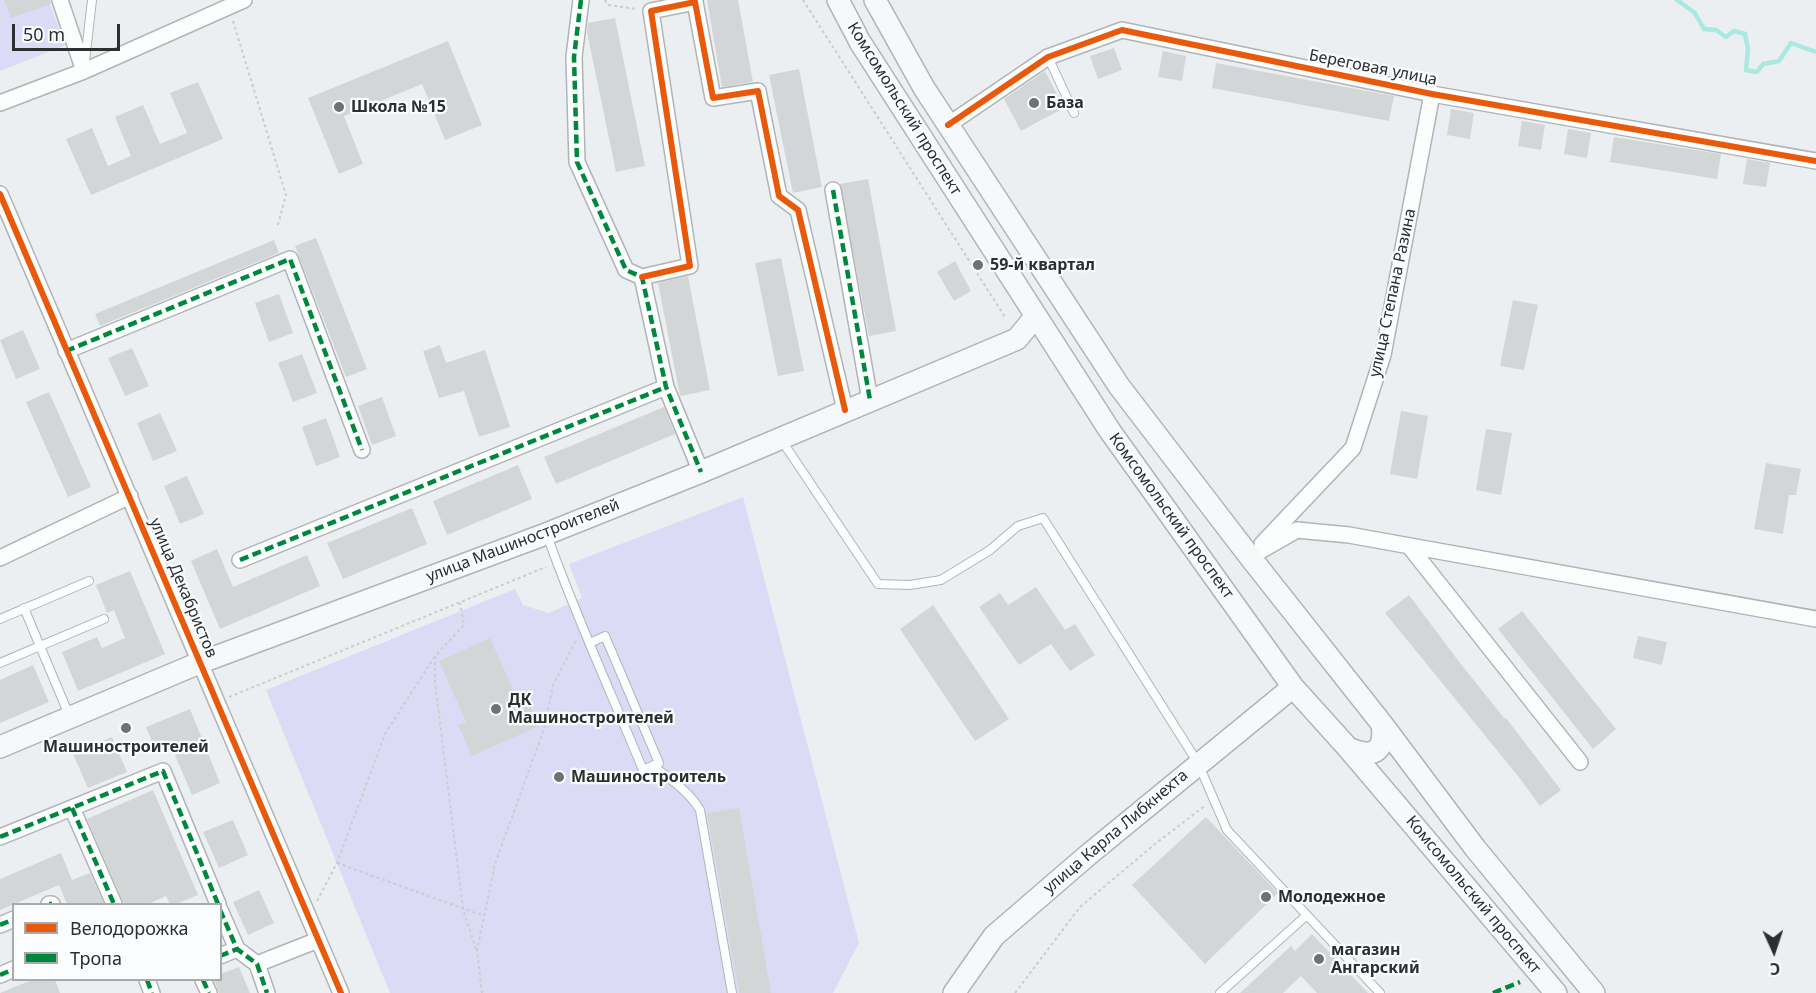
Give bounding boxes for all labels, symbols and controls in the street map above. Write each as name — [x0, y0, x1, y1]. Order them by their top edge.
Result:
scale bar — [15, 12, 123, 50]
street label: Комсомольский проспект — [843, 19, 965, 199]
text: 50 m — [23, 22, 65, 46]
street label: Береговая улица — [1307, 46, 1439, 90]
place label: База — [1046, 93, 1084, 113]
marker: База — [1027, 96, 1041, 110]
place label: Школа №15 — [351, 97, 446, 117]
marker: Школа №15 — [332, 100, 346, 114]
street label: улица Степана Разина — [1366, 207, 1420, 379]
place label: 59-й квартал — [990, 255, 1095, 275]
marker: 59-й квартал — [971, 258, 985, 272]
street label: Комсомольский проспект — [1104, 429, 1238, 603]
street label: улица Машиностроителей — [424, 495, 622, 587]
street label: улица Декабристов — [145, 515, 221, 661]
place label: ДК Машиностроителей — [508, 690, 674, 728]
marker: ДК Машиностроителей — [489, 702, 503, 716]
marker: Машиностроителей — [119, 721, 133, 735]
place label: Машиностроителей — [43, 737, 209, 757]
street label: улица Карла Либкнехта — [1040, 766, 1192, 898]
place label: Машиностроитель — [571, 767, 726, 787]
marker: Машиностроитель — [552, 770, 566, 784]
street label: Комсомольский проспект — [1401, 812, 1545, 978]
place label: Молодежное — [1278, 887, 1386, 907]
marker: Молодежное — [1259, 890, 1273, 904]
legend — [12, 903, 222, 981]
text: Велодорожка — [70, 916, 188, 940]
north arrow — [1744, 921, 1804, 981]
place label: магазин Ангарский — [1331, 940, 1420, 978]
text: Тропа — [70, 946, 122, 970]
marker: магазин Ангарский — [1312, 952, 1326, 966]
text: С — [1769, 958, 1781, 980]

